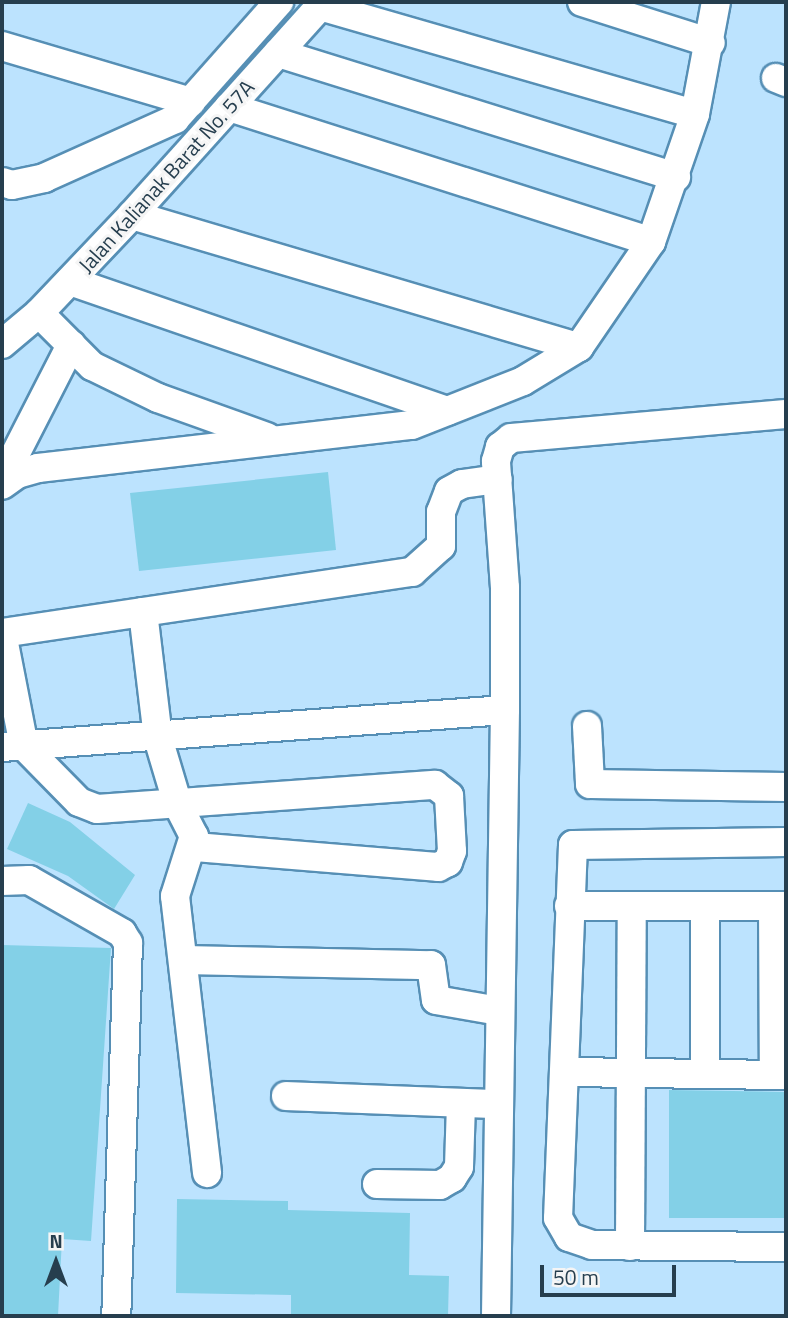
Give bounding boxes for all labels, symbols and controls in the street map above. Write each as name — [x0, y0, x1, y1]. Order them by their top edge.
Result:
street label: Jalan Kalianak Barat No. 57A — [73, 75, 259, 277]
text: N — [49, 1226, 63, 1255]
north arrow — [21, 1227, 91, 1297]
scale bar — [543, 1252, 680, 1296]
text: 50 m — [553, 1261, 599, 1293]

